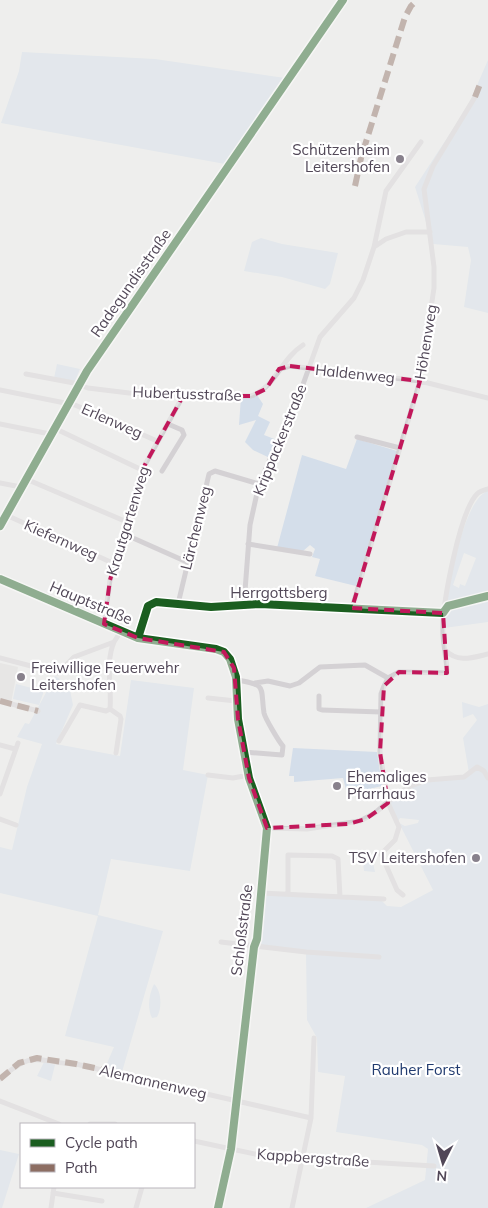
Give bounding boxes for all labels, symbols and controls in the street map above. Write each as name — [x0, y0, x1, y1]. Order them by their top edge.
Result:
place label: Schützenheim Leitershofen — [292, 140, 390, 176]
marker: Schützenheim Leitershofen — [394, 153, 406, 165]
street label: Radegundisstraße — [86, 225, 175, 340]
street label: Höhenweg — [410, 303, 441, 381]
street label: Haldenweg — [314, 360, 396, 387]
street label: Krippackerstraße — [249, 381, 311, 498]
street label: Hubertusstraße — [132, 382, 242, 405]
street label: Erlenweg — [79, 399, 146, 442]
street label: Krautgartenweg — [102, 464, 153, 578]
street label: Lärchenweg — [176, 484, 215, 572]
street label: Kiefernweg — [21, 515, 101, 564]
street label: Hauptstraße — [47, 577, 135, 628]
street label: Herrgottsberg — [230, 583, 328, 602]
place label: Freiwillige Feuerwehr Leitershofen — [31, 658, 180, 694]
marker: Freiwillige Feuerwehr Leitershofen — [15, 671, 27, 683]
place label: Ehemaliges Pfarrhaus — [347, 767, 427, 803]
marker: Ehemaliges Pfarrhaus — [331, 780, 343, 792]
place label: TSV Leitershofen — [349, 848, 466, 867]
marker: TSV Leitershofen — [470, 852, 482, 864]
street label: Schloßstraße — [226, 883, 257, 977]
street label: Alemannenweg — [98, 1060, 209, 1103]
park label: Rauher Forst — [371, 1060, 461, 1079]
legend — [20, 1123, 195, 1188]
text: Cycle path — [65, 1133, 138, 1152]
north arrow — [418, 1138, 468, 1188]
street label: Kappbergstraße — [256, 1144, 370, 1171]
text: Path — [65, 1158, 97, 1177]
text: N — [436, 1167, 448, 1185]

